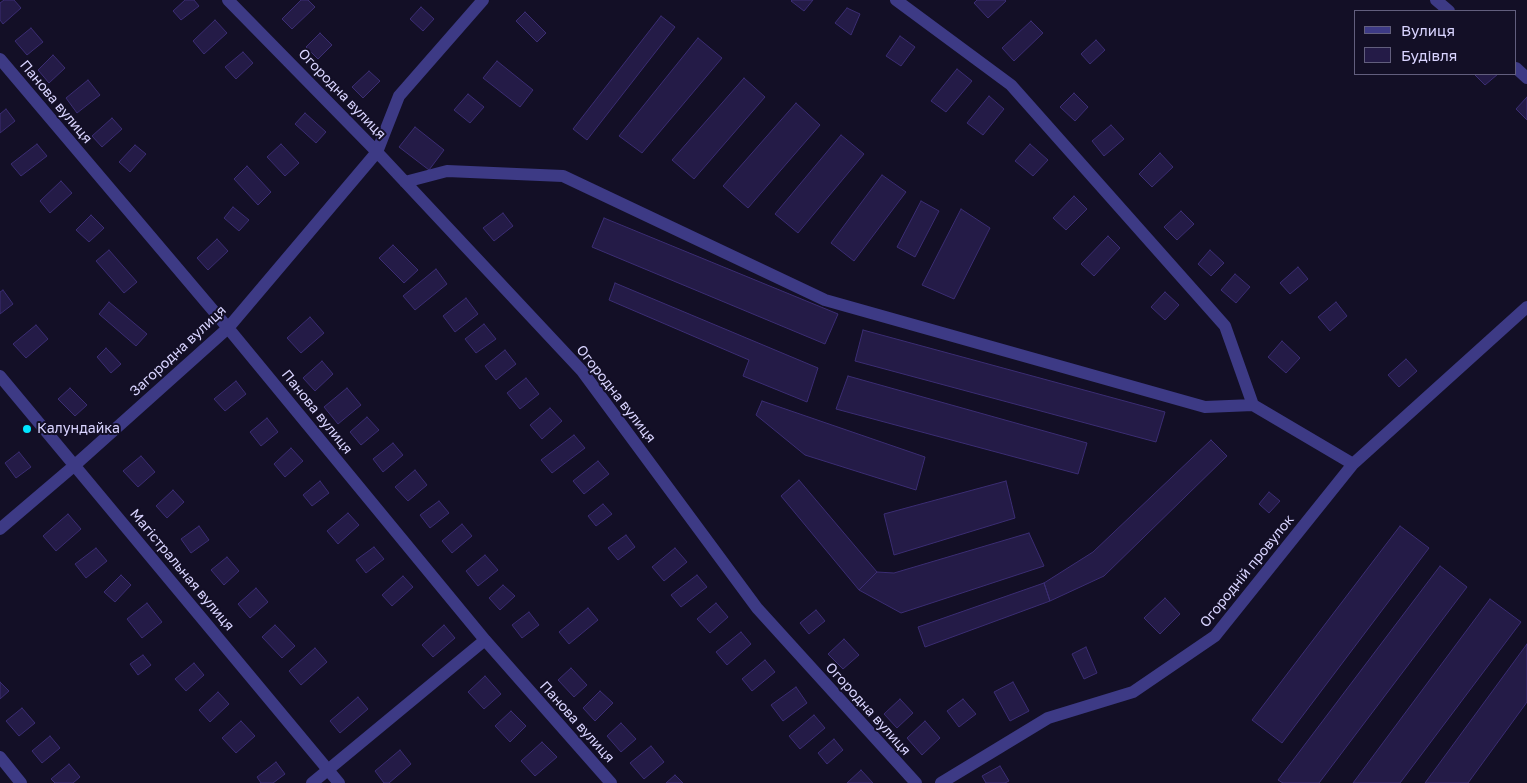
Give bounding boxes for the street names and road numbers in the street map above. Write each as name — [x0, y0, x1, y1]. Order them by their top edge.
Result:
street label: Огородна вулиця — [295, 45, 389, 143]
street label: Панова вулиця — [16, 57, 96, 147]
street label: Загородна вулиця — [126, 302, 230, 400]
street label: Огородна вулиця — [573, 342, 659, 446]
street label: Панова вулиця — [278, 367, 356, 457]
street label: Магістральная вулиця — [126, 506, 238, 634]
street label: Огородній провулок — [1196, 511, 1298, 631]
street label: Огородна вулиця — [822, 659, 914, 759]
street label: Панова вулиця — [536, 678, 618, 766]

